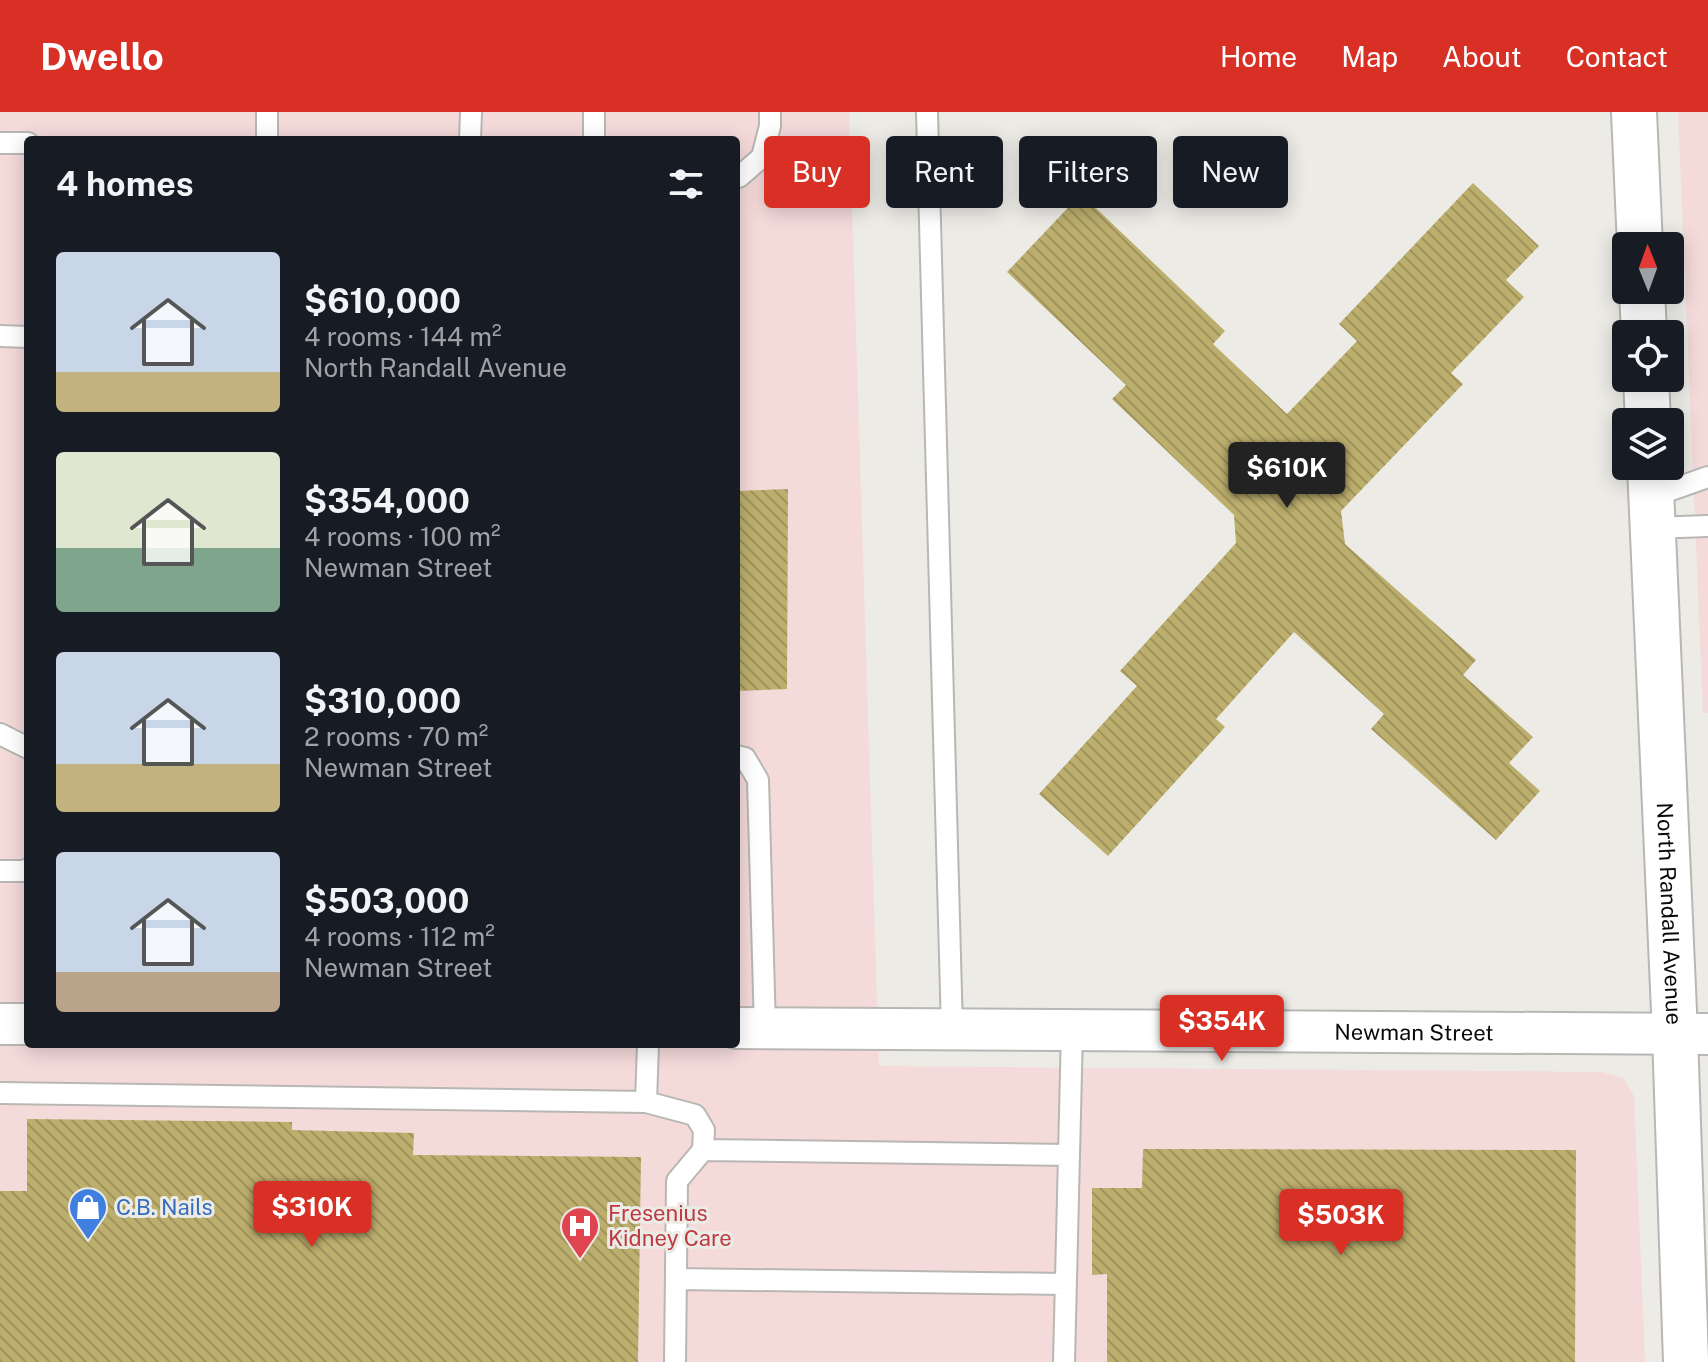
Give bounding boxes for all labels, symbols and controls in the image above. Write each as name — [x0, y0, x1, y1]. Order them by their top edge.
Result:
text: Dwello — [40, 34, 164, 79]
text: Home — [1220, 40, 1297, 73]
text: Map — [1341, 40, 1398, 73]
text: About — [1442, 40, 1522, 73]
text: Contact — [1566, 40, 1668, 73]
chip: Buy — [764, 136, 870, 208]
chip: Rent — [886, 136, 1003, 208]
chip: Filters — [1019, 136, 1157, 208]
chip: New — [1173, 136, 1288, 208]
icon: filters — [664, 162, 708, 206]
text: 4 homes — [56, 164, 194, 204]
north arrow — [1612, 232, 1684, 304]
map controls — [1612, 232, 1684, 480]
text: $610,000 — [304, 281, 461, 321]
icon: home — [120, 284, 216, 380]
button: locate — [1612, 320, 1684, 392]
text: 4 rooms · 144 m² — [304, 321, 502, 352]
text: North Randall Avenue — [304, 352, 567, 383]
button: layers — [1612, 408, 1684, 480]
pin: $610K — [1231, 442, 1343, 510]
text: $610K — [1246, 452, 1328, 483]
text: $354,000 — [304, 481, 470, 521]
icon: home — [120, 484, 216, 580]
text: 4 rooms · 100 m² — [304, 521, 500, 552]
text: Newman Street — [304, 552, 492, 583]
text: $310,000 — [304, 681, 461, 721]
icon: home — [120, 684, 216, 780]
text: 2 rooms · 70 m² — [304, 721, 488, 752]
text: Newman Street — [304, 752, 492, 783]
street label: North Randall Avenue — [1652, 802, 1688, 1025]
text: $503,000 — [304, 881, 469, 921]
icon: home — [120, 884, 216, 980]
text: 4 rooms · 112 m² — [304, 921, 495, 952]
text: Newman Street — [304, 952, 492, 983]
pin: $354K — [1166, 995, 1278, 1063]
text: $354K — [1178, 1005, 1266, 1036]
street label: Newman Street — [1334, 1019, 1494, 1046]
pin: $310K — [256, 1181, 368, 1249]
shop icon: C.B. Nails — [67, 1186, 109, 1241]
pin: $503K — [1285, 1189, 1397, 1257]
text: $310K — [271, 1191, 353, 1222]
place label: C.B. Nails — [116, 1194, 213, 1220]
text: $503K — [1297, 1199, 1385, 1230]
place label: Fresenius Kidney Care — [608, 1200, 732, 1251]
hospital icon: Fresenius Kidney Care — [559, 1205, 601, 1260]

